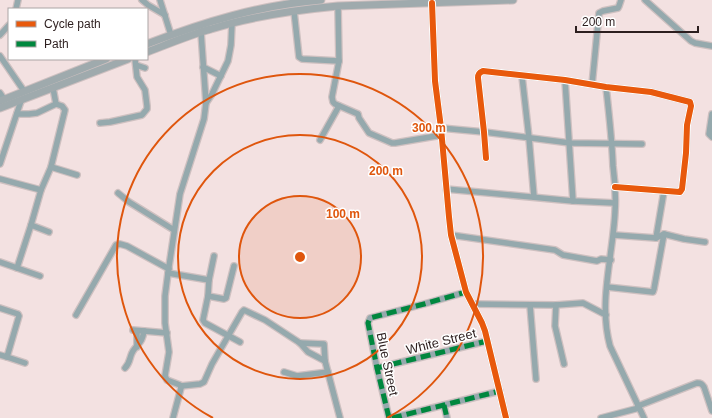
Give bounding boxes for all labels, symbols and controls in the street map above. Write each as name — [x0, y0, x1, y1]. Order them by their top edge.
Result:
legend — [8, 8, 148, 60]
scale bar — [576, 8, 698, 34]
text: 200 m — [582, 15, 615, 29]
text: Cycle path — [44, 17, 101, 31]
text: Path — [44, 37, 69, 51]
text: 300 m — [412, 121, 446, 135]
text: 200 m — [369, 164, 403, 178]
text: 100 m — [326, 207, 360, 221]
centre of rings — [293, 250, 307, 264]
street label: White Street — [405, 325, 478, 357]
street label: Blue Street — [373, 331, 402, 397]

